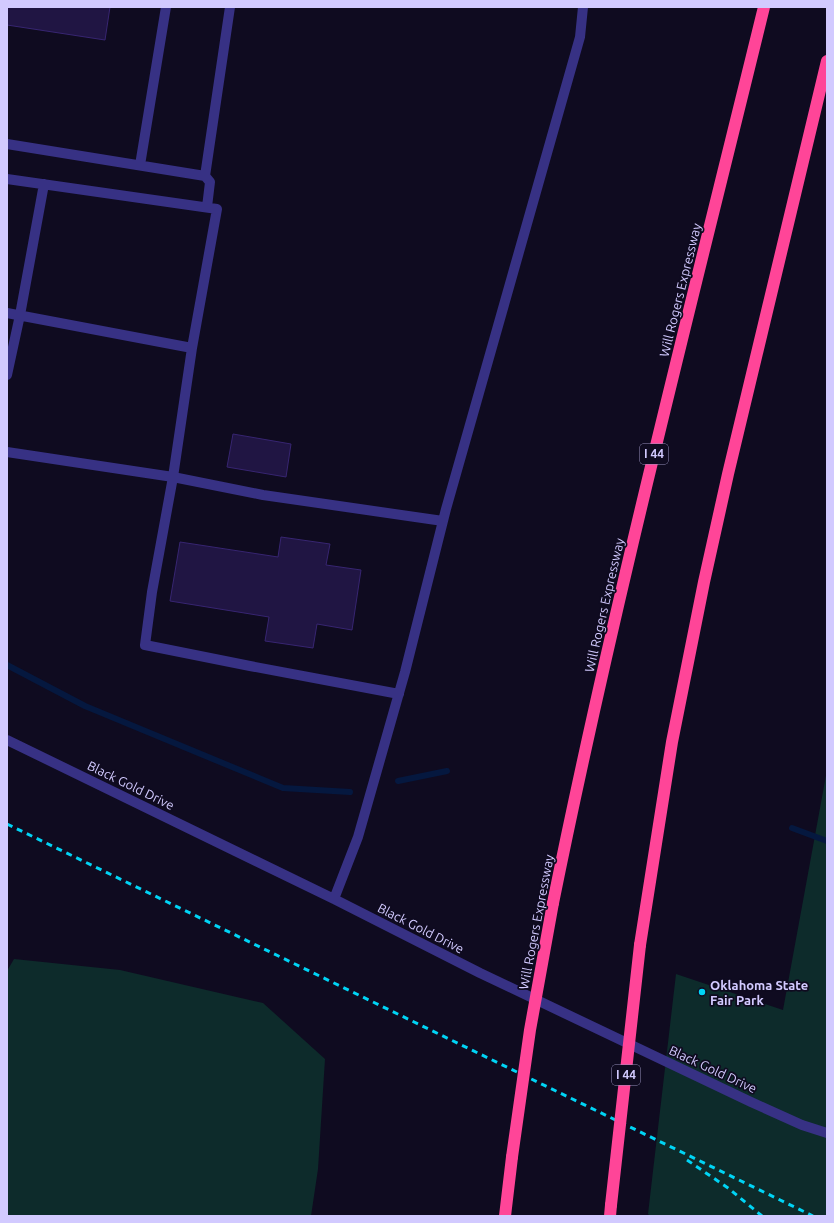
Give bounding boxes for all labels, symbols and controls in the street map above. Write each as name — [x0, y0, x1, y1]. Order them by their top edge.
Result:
street label: Will Rogers Expressway — [657, 222, 703, 358]
road number: I 44 — [640, 444, 668, 464]
street label: Will Rogers Expressway — [582, 537, 626, 673]
street label: Black Gold Drive — [85, 758, 177, 812]
street label: Will Rogers Expressway — [516, 853, 556, 991]
street label: Black Gold Drive — [376, 900, 466, 956]
place label: Oklahoma State Fair Park — [710, 978, 808, 1007]
marker: Oklahoma State Fair Park — [697, 987, 707, 997]
street label: Black Gold Drive — [667, 1043, 759, 1095]
road number: I 44 — [612, 1065, 640, 1085]

